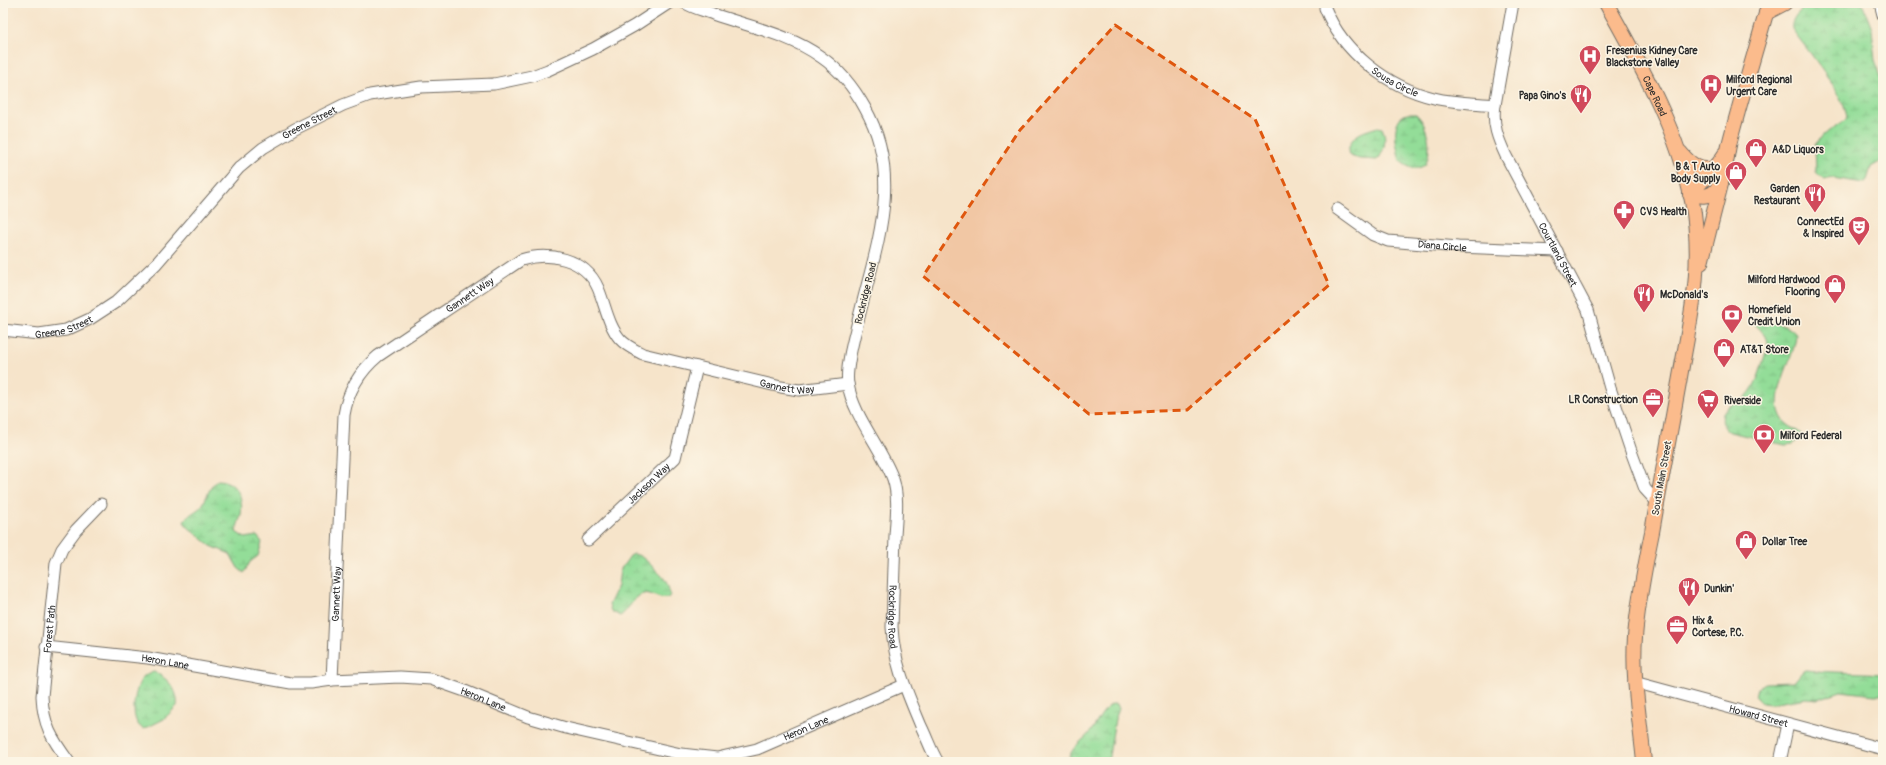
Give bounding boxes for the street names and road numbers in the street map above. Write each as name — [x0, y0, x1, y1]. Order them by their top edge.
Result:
street label: Sousa Circle — [1369, 65, 1420, 100]
street label: Cape Road — [1639, 74, 1669, 118]
street label: Greene Street — [280, 104, 340, 142]
street label: Courtland Street — [1536, 221, 1580, 290]
street label: Diana Circle — [1417, 239, 1467, 254]
street label: Rockridge Road — [852, 261, 879, 325]
street label: Gannett Way — [444, 275, 497, 316]
street label: Greene Street — [34, 313, 96, 341]
street label: Gannett Way — [758, 377, 816, 397]
street label: South Main Street — [1650, 439, 1675, 516]
street label: Jackson Way — [625, 460, 673, 507]
street label: Gannett Way — [330, 566, 344, 622]
street label: Rockridge Road — [885, 585, 899, 650]
street label: Forest Path — [42, 604, 59, 654]
street label: Heron Lane — [141, 652, 190, 672]
street label: Heron Lane — [459, 685, 507, 714]
street label: Howard Street — [1727, 703, 1790, 730]
street label: Heron Lane — [782, 714, 830, 744]

